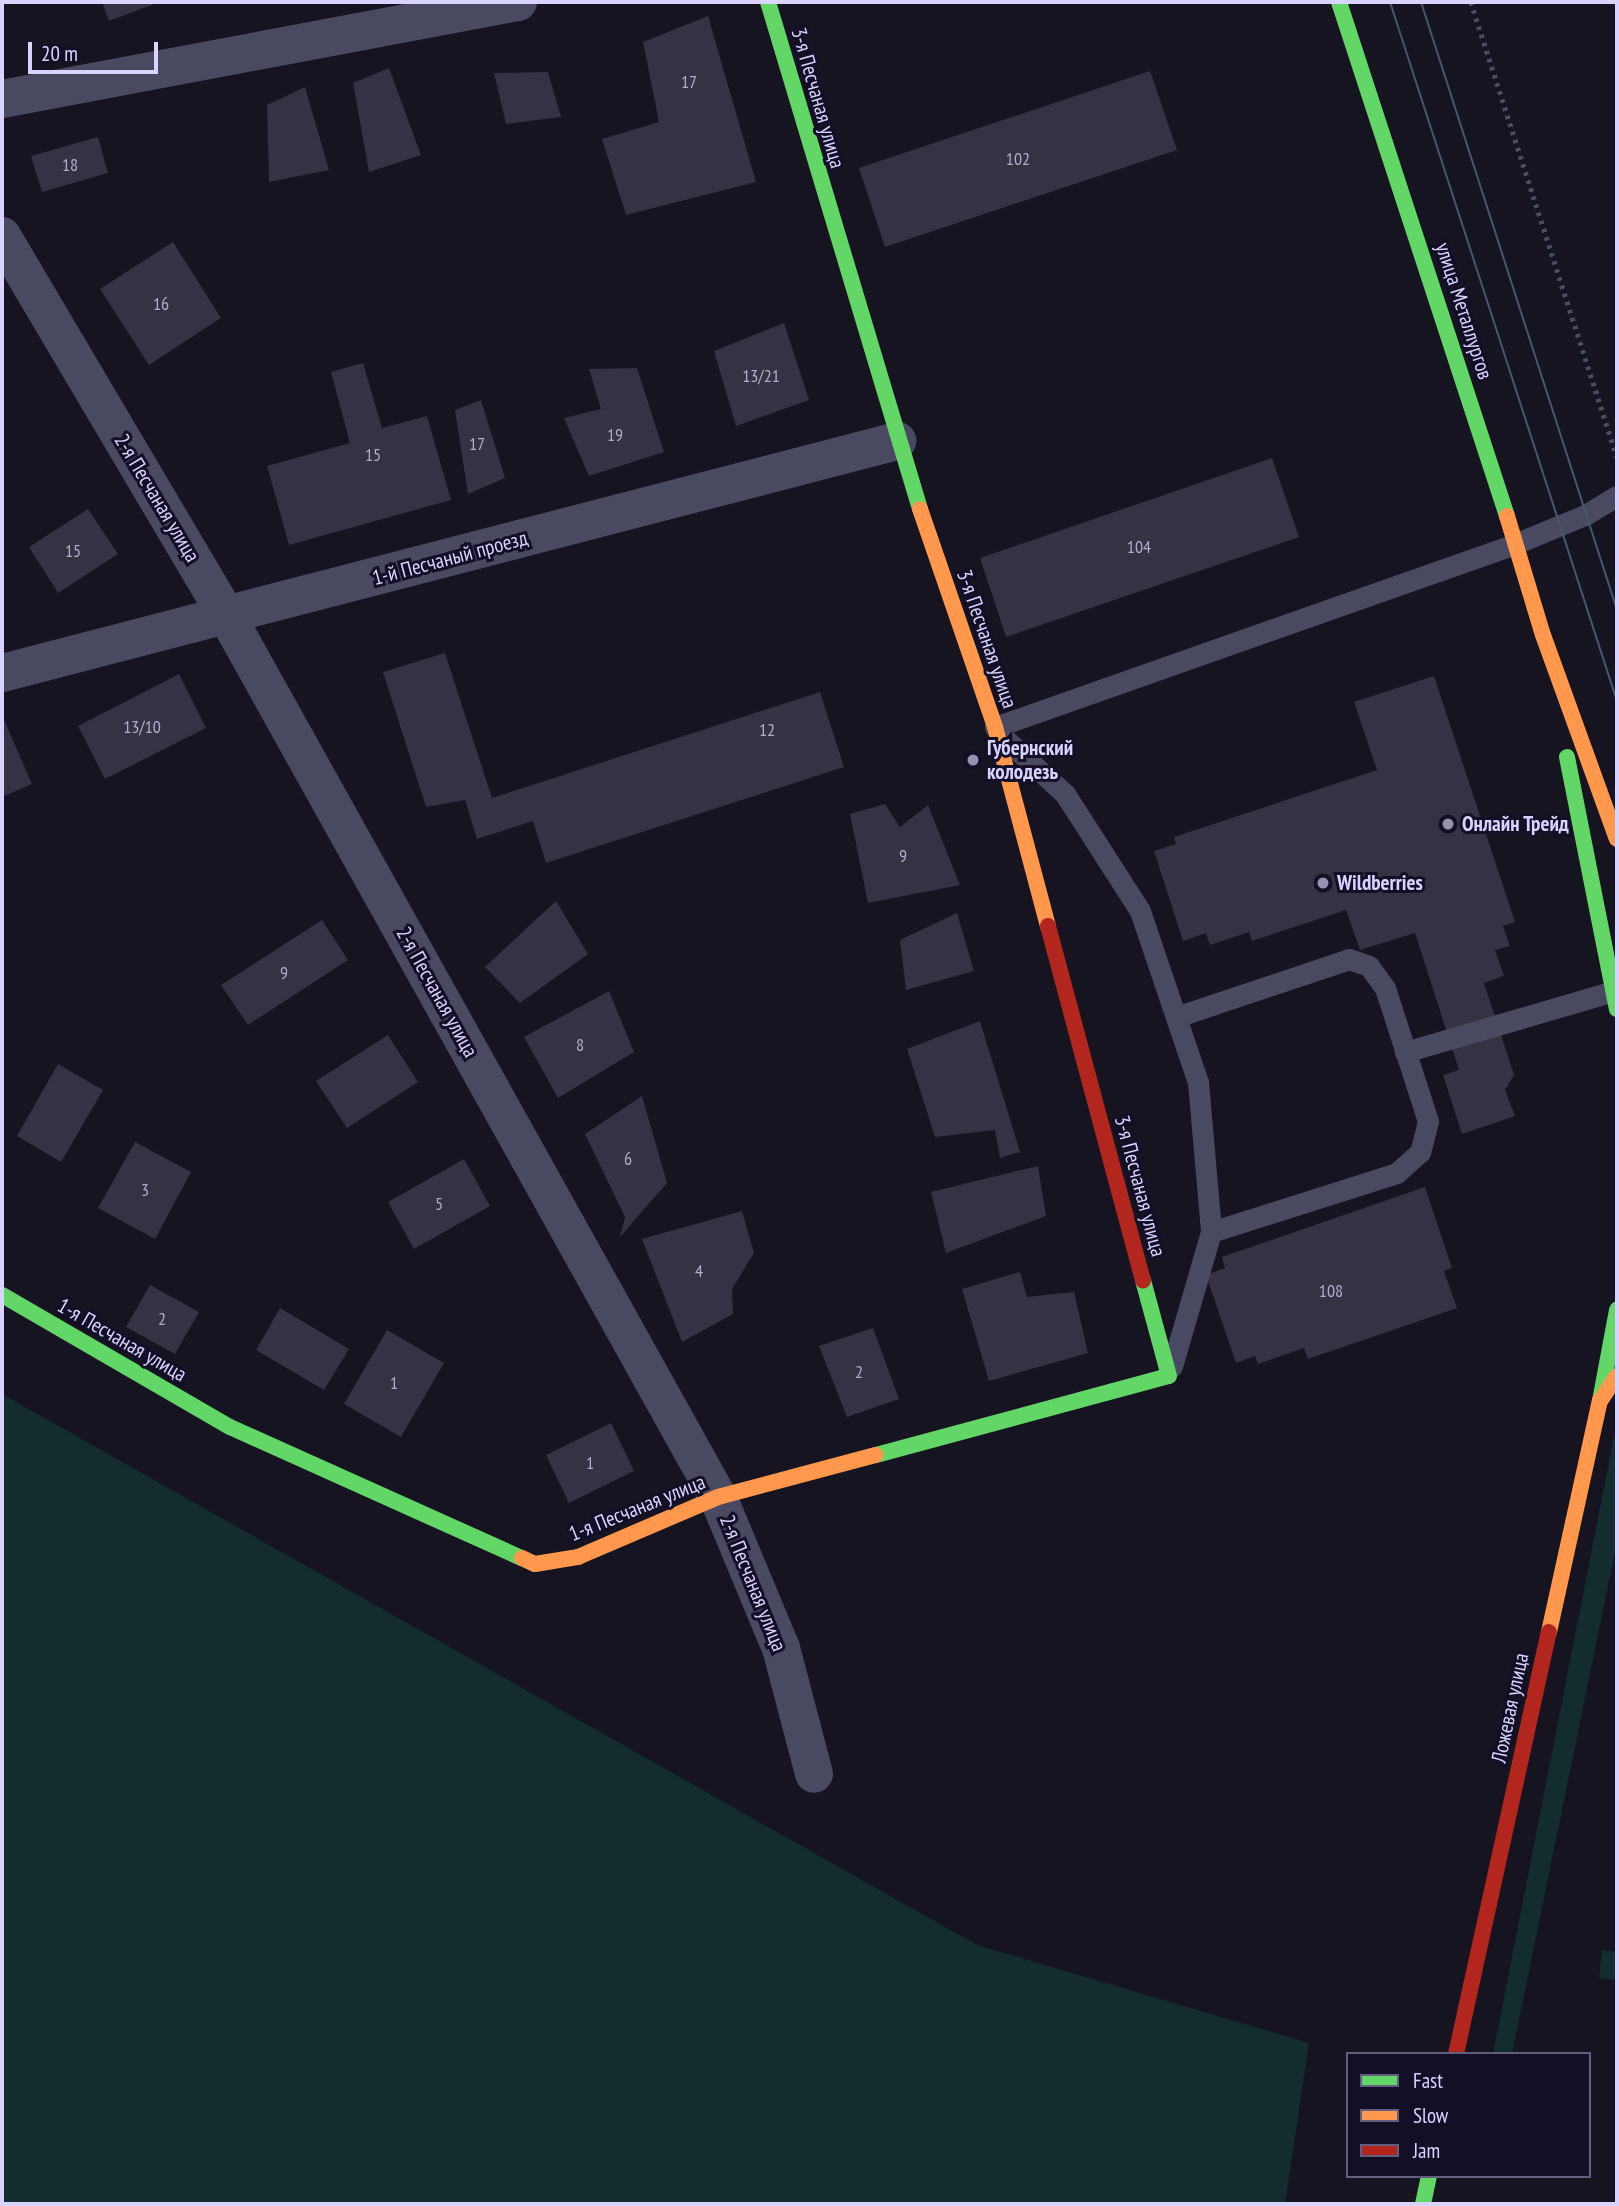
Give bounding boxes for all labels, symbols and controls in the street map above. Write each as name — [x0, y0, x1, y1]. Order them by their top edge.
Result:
street label: 3-я Песчаная улица — [786, 25, 850, 171]
scale bar — [32, 28, 161, 72]
text: 20 m — [41, 40, 78, 67]
house number: 17 — [681, 71, 697, 93]
house number: 102 — [1006, 148, 1030, 170]
house number: 18 — [62, 154, 78, 176]
street label: улица Металлургов — [1430, 239, 1498, 383]
house number: 16 — [153, 293, 169, 315]
house number: 13/21 — [742, 365, 780, 387]
house number: 19 — [607, 424, 623, 446]
street label: 2-я Песчаная улица — [109, 429, 205, 567]
house number: 17 — [469, 433, 485, 455]
house number: 15 — [365, 444, 381, 466]
street label: 1-й Песчаный проезд — [370, 525, 530, 591]
house number: 104 — [1127, 536, 1151, 558]
house number: 15 — [65, 540, 81, 562]
street label: 3-я Песчаная улица — [951, 566, 1023, 712]
house number: 13/10 — [123, 716, 161, 738]
house number: 12 — [759, 719, 775, 741]
place label: Губернский колодезь — [987, 735, 1073, 785]
marker: Губернский колодезь — [965, 752, 981, 768]
place label: Онлайн Трейд — [1462, 811, 1569, 837]
marker: Онлайн Трейд — [1440, 816, 1456, 832]
house number: 9 — [899, 845, 907, 867]
place label: Wildberries — [1337, 870, 1423, 896]
marker: Wildberries — [1315, 875, 1331, 891]
street label: 2-я Песчаная улица — [391, 922, 483, 1062]
house number: 9 — [280, 962, 288, 984]
house number: 8 — [576, 1034, 584, 1056]
street label: 3-я Песчаная улица — [1109, 1113, 1171, 1259]
house number: 6 — [624, 1148, 632, 1170]
house number: 3 — [141, 1179, 149, 1201]
house number: 5 — [435, 1193, 443, 1215]
house number: 4 — [695, 1260, 703, 1282]
house number: 108 — [1319, 1280, 1343, 1302]
street label: 1-я Песчаная улица — [53, 1293, 191, 1387]
house number: 2 — [158, 1308, 166, 1330]
house number: 2 — [855, 1361, 863, 1383]
house number: 1 — [390, 1372, 398, 1394]
house number: 1 — [586, 1452, 594, 1474]
street label: 1-я Песчаная улица — [565, 1469, 709, 1547]
street label: 2-я Песчаная улица — [714, 1511, 792, 1655]
street label: Ложевая улица — [1486, 1651, 1534, 1765]
legend — [1346, 2052, 1591, 2178]
text: Fast — [1413, 2067, 1443, 2094]
text: Slow — [1413, 2102, 1448, 2129]
text: Jam — [1413, 2137, 1440, 2164]

